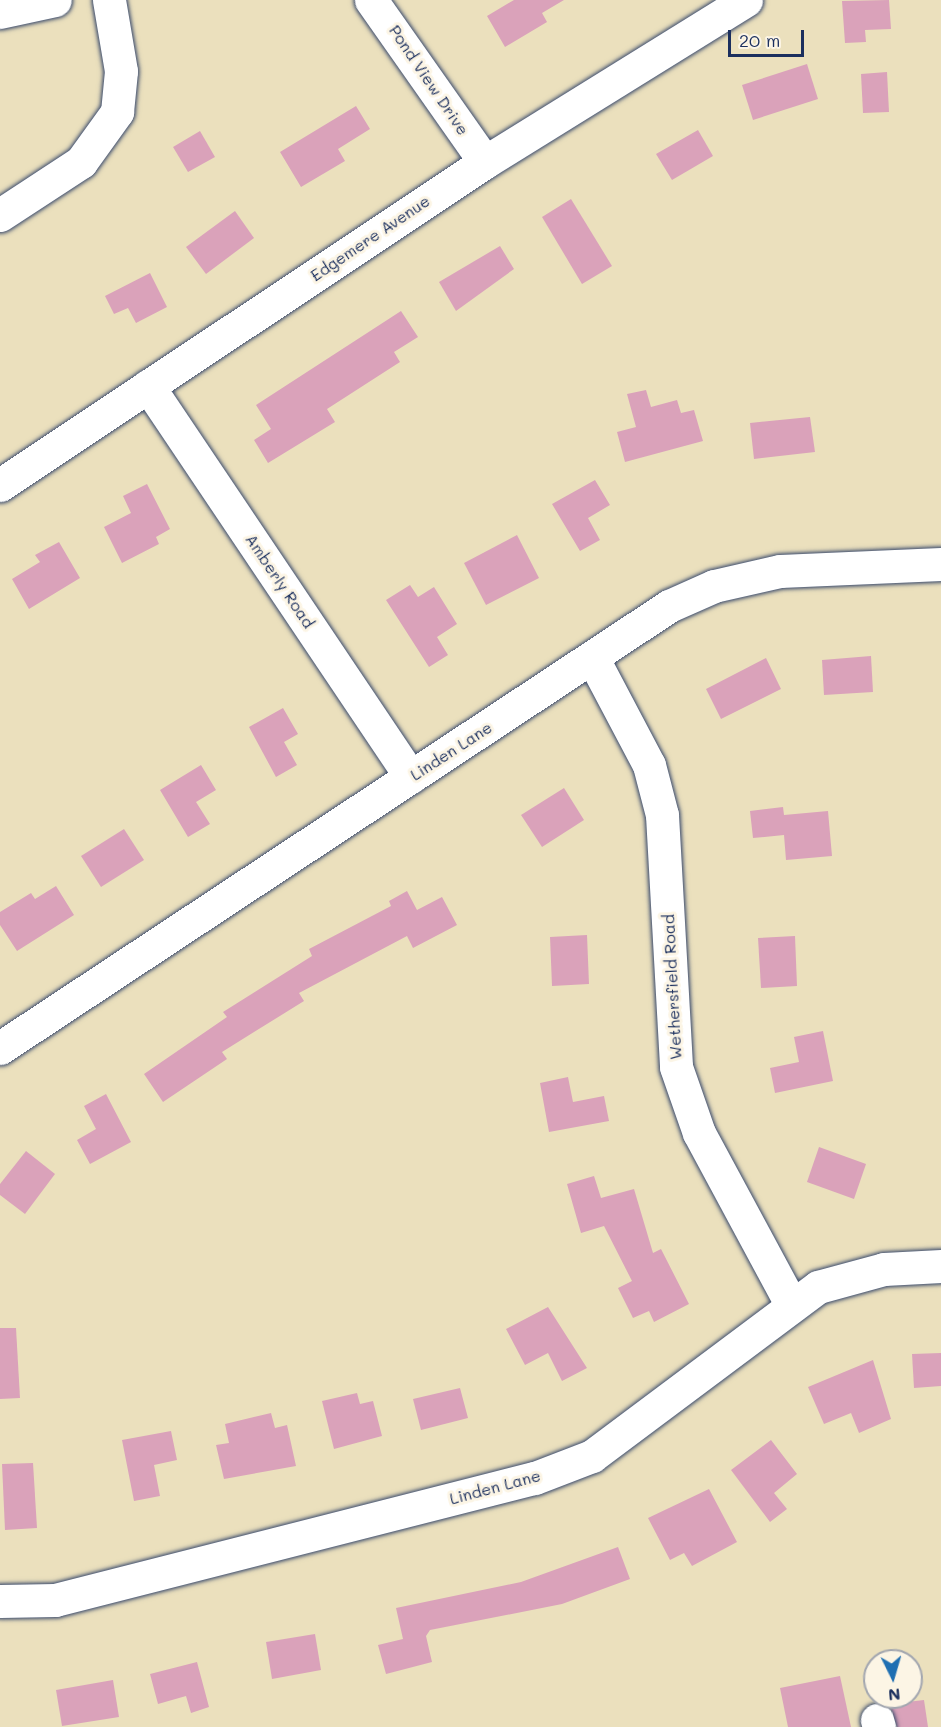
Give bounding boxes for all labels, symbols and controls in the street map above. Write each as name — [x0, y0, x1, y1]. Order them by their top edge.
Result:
scale bar — [731, 18, 808, 56]
street label: Pond View Drive — [385, 21, 473, 139]
text: 20 m — [739, 28, 780, 52]
street label: Edgemere Avenue — [307, 191, 433, 285]
street label: Amberly Road — [241, 530, 319, 632]
street label: Linden Lane — [407, 718, 495, 784]
street label: Wethersfield Road — [659, 914, 685, 1060]
street label: Linden Lane — [447, 1466, 543, 1508]
north arrow — [863, 1649, 923, 1709]
text: N — [887, 1684, 901, 1706]

